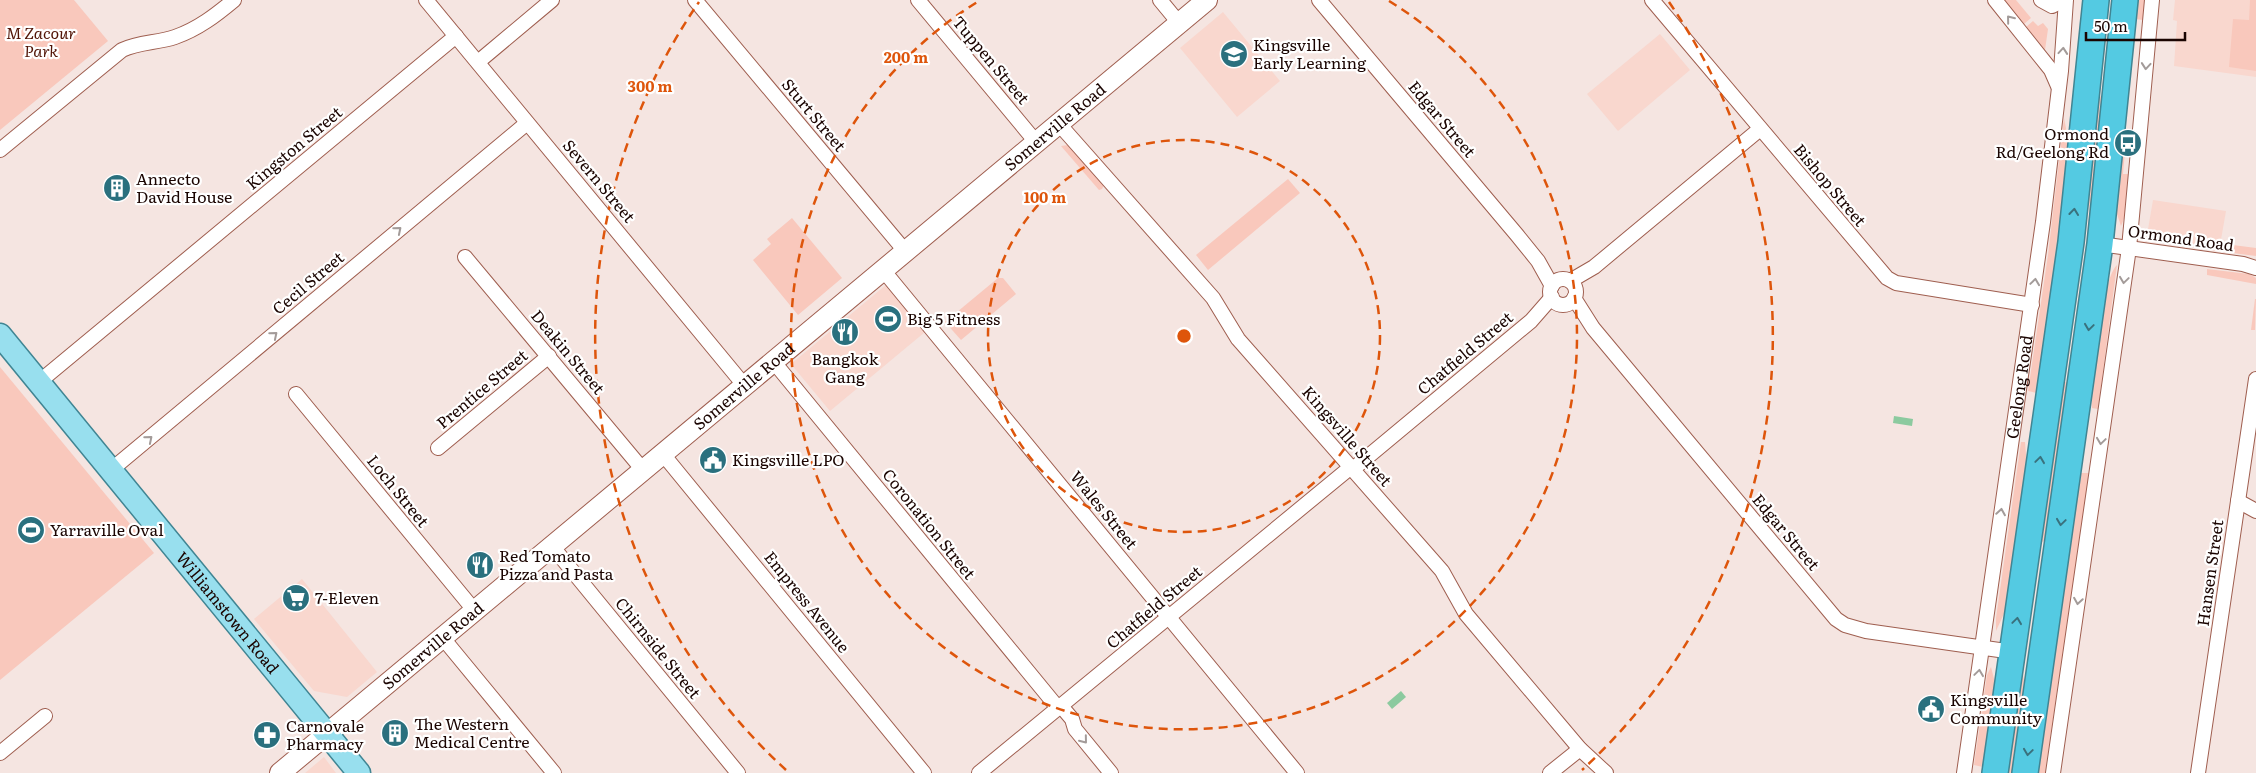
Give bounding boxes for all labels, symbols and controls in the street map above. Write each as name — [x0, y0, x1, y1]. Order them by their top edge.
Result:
street label: Tuppen Street — [948, 10, 1036, 109]
scale bar — [2086, 10, 2185, 42]
text: 50 m — [2094, 14, 2128, 37]
one-way arrow — [2007, 16, 2016, 25]
park label: M Zacour Park — [6, 20, 76, 62]
place label: Kingsville Early Learning — [1253, 32, 1366, 74]
school or university icon: Kingsville Early Learning — [1219, 39, 1249, 69]
text: 200 m — [884, 45, 928, 68]
one-way arrow — [2057, 47, 2068, 55]
one-way arrow — [2141, 62, 2152, 70]
street label: Sturt Street — [777, 73, 853, 157]
text: 300 m — [628, 74, 672, 97]
street label: Edgar Street — [1403, 75, 1482, 162]
street label: Somerville Road — [998, 76, 1110, 176]
street label: Kingston Street — [240, 100, 347, 195]
place label: Ormond Rd/Geelong Rd — [1995, 121, 2109, 163]
bus stop icon: Ormond Rd/Geelong Rd — [2113, 128, 2143, 158]
street label: Severn Street — [558, 134, 642, 228]
street label: Bishop Street — [1789, 138, 1873, 231]
place label: Annecto David House — [136, 166, 232, 208]
building icon: Annecto David House — [102, 173, 132, 203]
text: 100 m — [1024, 185, 1066, 208]
one-way arrow — [2068, 208, 2079, 216]
street label: Ormond Road — [2127, 218, 2236, 256]
one-way arrow — [393, 227, 402, 236]
street label: Cecil Street — [266, 245, 349, 319]
one-way arrow — [2120, 275, 2130, 284]
one-way arrow — [2029, 278, 2040, 286]
street label: Deakin Street — [526, 304, 612, 399]
sports icon: Big 5 Fitness — [873, 304, 903, 334]
street label: Chatfield Street — [1411, 305, 1518, 400]
place label: Big 5 Fitness — [907, 306, 1000, 330]
restaurant icon: Bangkok Gang — [830, 317, 860, 347]
one-way arrow — [2084, 323, 2095, 331]
centre of rings — [1175, 327, 1193, 345]
one-way arrow — [268, 331, 277, 340]
street label: Geelong Road — [1999, 333, 2038, 440]
street label: Somerville Road — [687, 336, 799, 435]
street label: Prentice Street — [431, 343, 532, 434]
place label: Bangkok Gang — [812, 346, 879, 388]
street label: Kingsville Street — [1297, 380, 1399, 491]
one-way arrow — [143, 436, 152, 444]
one-way arrow — [2097, 436, 2107, 445]
public building icon: Kingsville LPO — [698, 445, 728, 475]
place label: Kingsville LPO — [732, 447, 845, 471]
street label: Loch Street — [362, 449, 436, 532]
one-way arrow — [2034, 456, 2045, 464]
street label: Coronation Street — [878, 463, 982, 584]
street label: Wales Street — [1065, 465, 1144, 554]
street label: Edgar Street — [1747, 488, 1826, 575]
one-way arrow — [1995, 507, 2005, 516]
sports icon: Yarraville Oval — [16, 515, 46, 545]
place label: Yarraville Oval — [50, 517, 164, 541]
one-way arrow — [2057, 518, 2067, 527]
street label: Hansen Street — [2190, 518, 2228, 628]
place label: Red Tomato Pizza and Pasta — [499, 543, 614, 585]
street label: Empress Avenue — [759, 545, 856, 657]
street label: Williamstown Road — [171, 546, 286, 678]
restaurant icon: Red Tomato Pizza and Pasta — [465, 550, 495, 580]
street label: Chatfield Street — [1100, 559, 1207, 654]
supermarket icon: 7-Eleven — [281, 583, 311, 613]
place label: 7-Eleven — [315, 585, 379, 609]
street label: Chirnside Street — [610, 591, 708, 704]
street label: Somerville Road — [376, 595, 488, 694]
one-way arrow — [2073, 597, 2083, 606]
one-way arrow — [2012, 617, 2022, 625]
one-way arrow — [1973, 668, 1984, 676]
place label: Kingsville Community — [1950, 687, 2043, 729]
public building icon: Kingsville Community — [1916, 694, 1946, 724]
place label: The Western Medical Centre — [414, 711, 530, 753]
place label: Carnovale Pharmacy — [286, 713, 364, 755]
building icon: The Western Medical Centre — [380, 718, 410, 748]
pharmacy icon: Carnovale Pharmacy — [252, 720, 282, 750]
one-way arrow — [1079, 734, 1087, 743]
one-way arrow — [2024, 748, 2034, 757]

